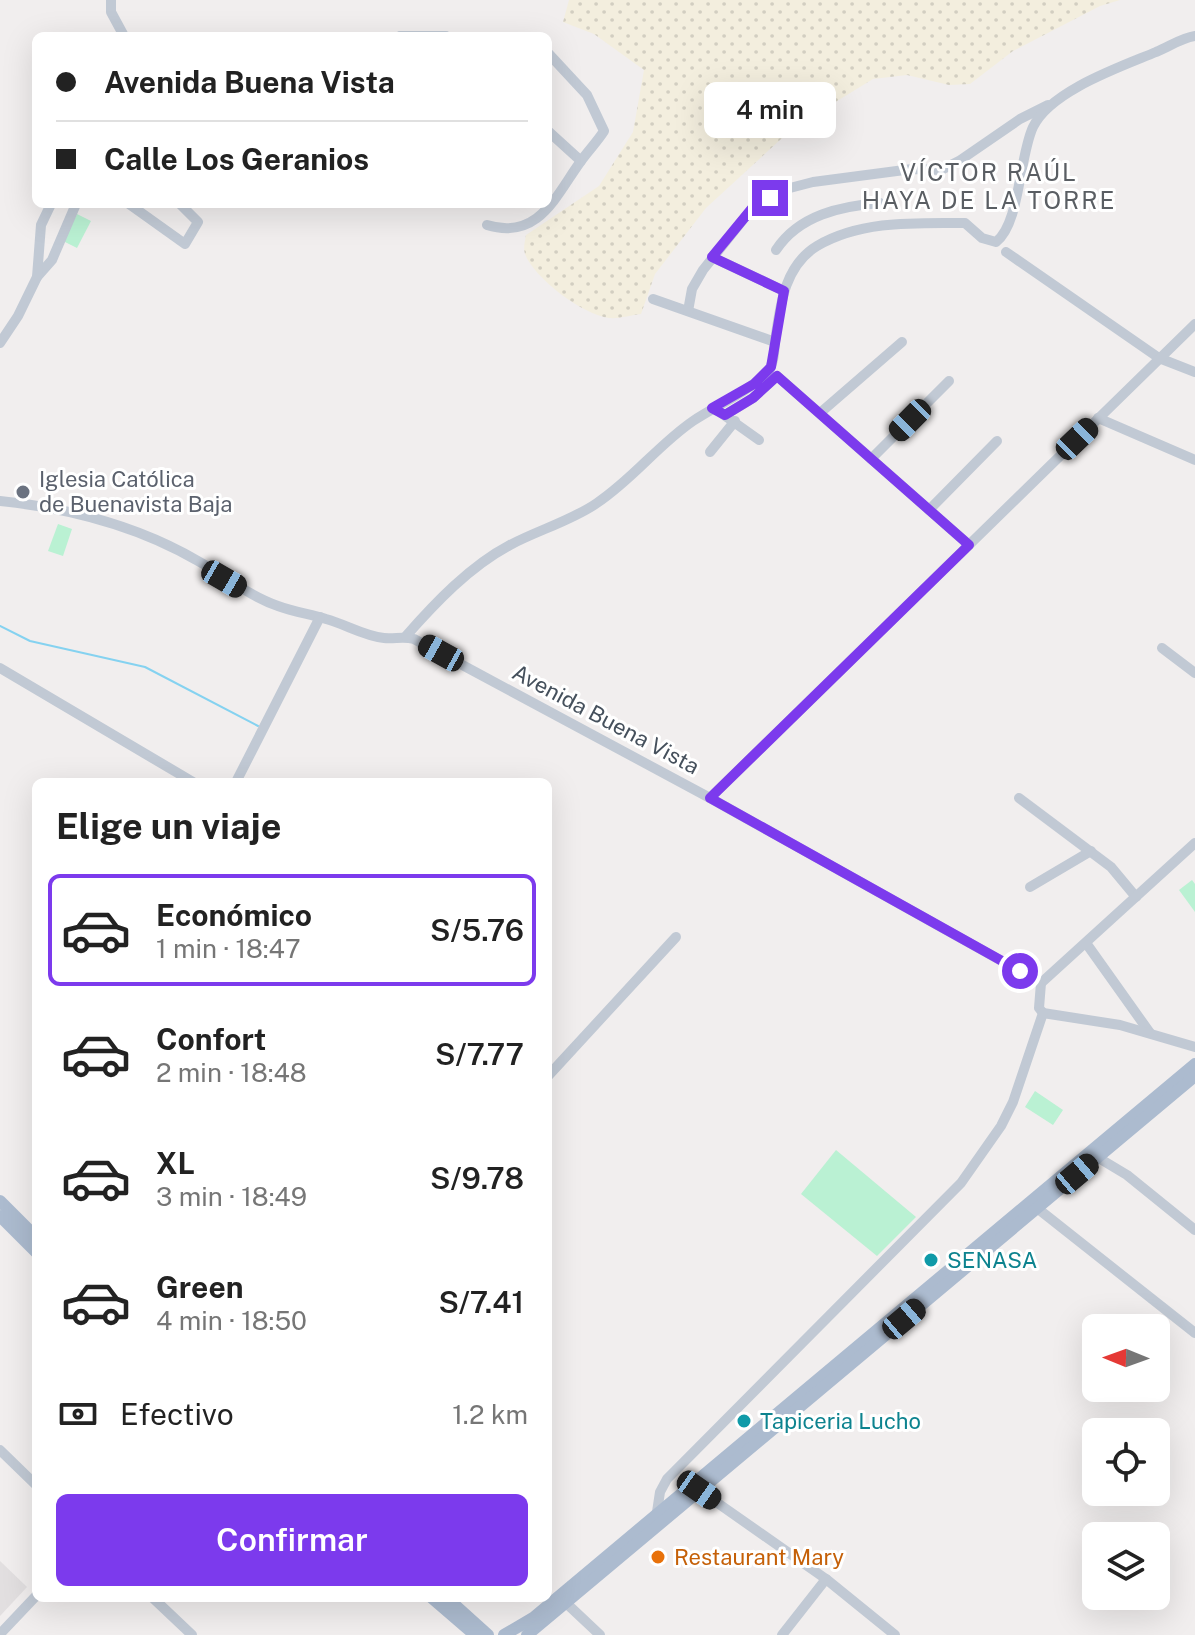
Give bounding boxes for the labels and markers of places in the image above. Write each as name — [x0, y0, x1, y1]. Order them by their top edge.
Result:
place label: Iglesia Católica de Buenavista Baja — [39, 466, 233, 517]
marker: Iglesia Católica de Buenavista Baja — [14, 483, 32, 501]
place label: SENASA — [947, 1247, 1037, 1273]
marker: SENASA — [922, 1251, 940, 1269]
place label: Tapiceria Lucho — [760, 1408, 921, 1434]
marker: Tapiceria Lucho — [735, 1412, 753, 1430]
place label: Restaurant Mary — [674, 1544, 844, 1570]
marker: Restaurant Mary — [649, 1548, 667, 1566]

